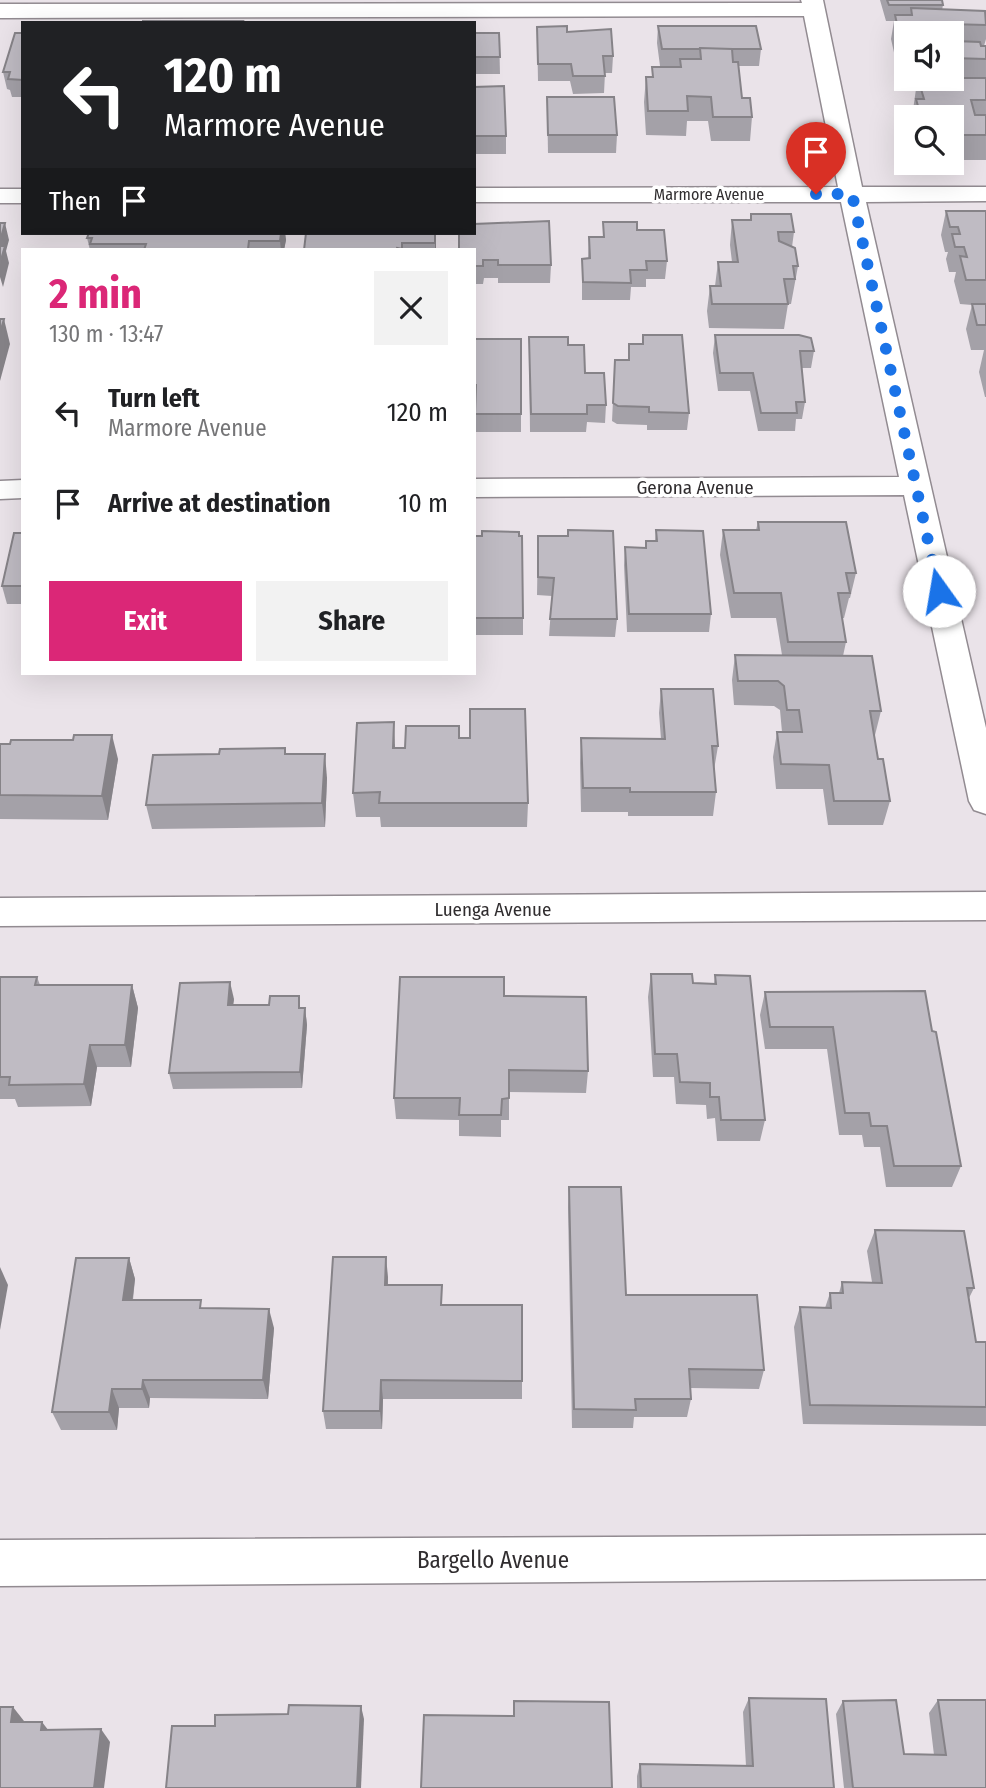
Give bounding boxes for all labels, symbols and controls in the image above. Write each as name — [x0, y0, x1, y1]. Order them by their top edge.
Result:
map controls — [894, 21, 964, 175]
button: sound — [894, 21, 964, 91]
text: 120 m — [164, 46, 282, 105]
icon: left — [49, 49, 140, 140]
button: search — [894, 105, 964, 175]
text: Marmore Avenue — [164, 106, 385, 144]
pin — [786, 122, 846, 194]
icon: arrive — [797, 133, 835, 171]
icon: arrive — [115, 182, 153, 220]
street label: Marmore Avenue — [654, 185, 764, 204]
text: Then — [49, 186, 101, 217]
text: 2 min — [49, 269, 142, 319]
button: close — [374, 271, 448, 345]
text: 130 m · 13:47 — [49, 320, 163, 348]
text: Turn left — [108, 383, 200, 414]
icon: left — [49, 394, 87, 432]
text: 120 m — [387, 397, 448, 428]
text: Marmore Avenue — [108, 414, 267, 442]
street label: Gerona Avenue — [636, 476, 754, 499]
icon: arrive — [49, 485, 87, 523]
text: Arrive at destination — [108, 488, 331, 519]
text: 10 m — [398, 488, 448, 519]
position arrow — [902, 554, 976, 628]
button: Exit — [49, 581, 242, 661]
button: Share — [256, 581, 448, 661]
street label: Luenga Avenue — [435, 898, 551, 921]
street label: Bargello Avenue — [417, 1546, 569, 1574]

